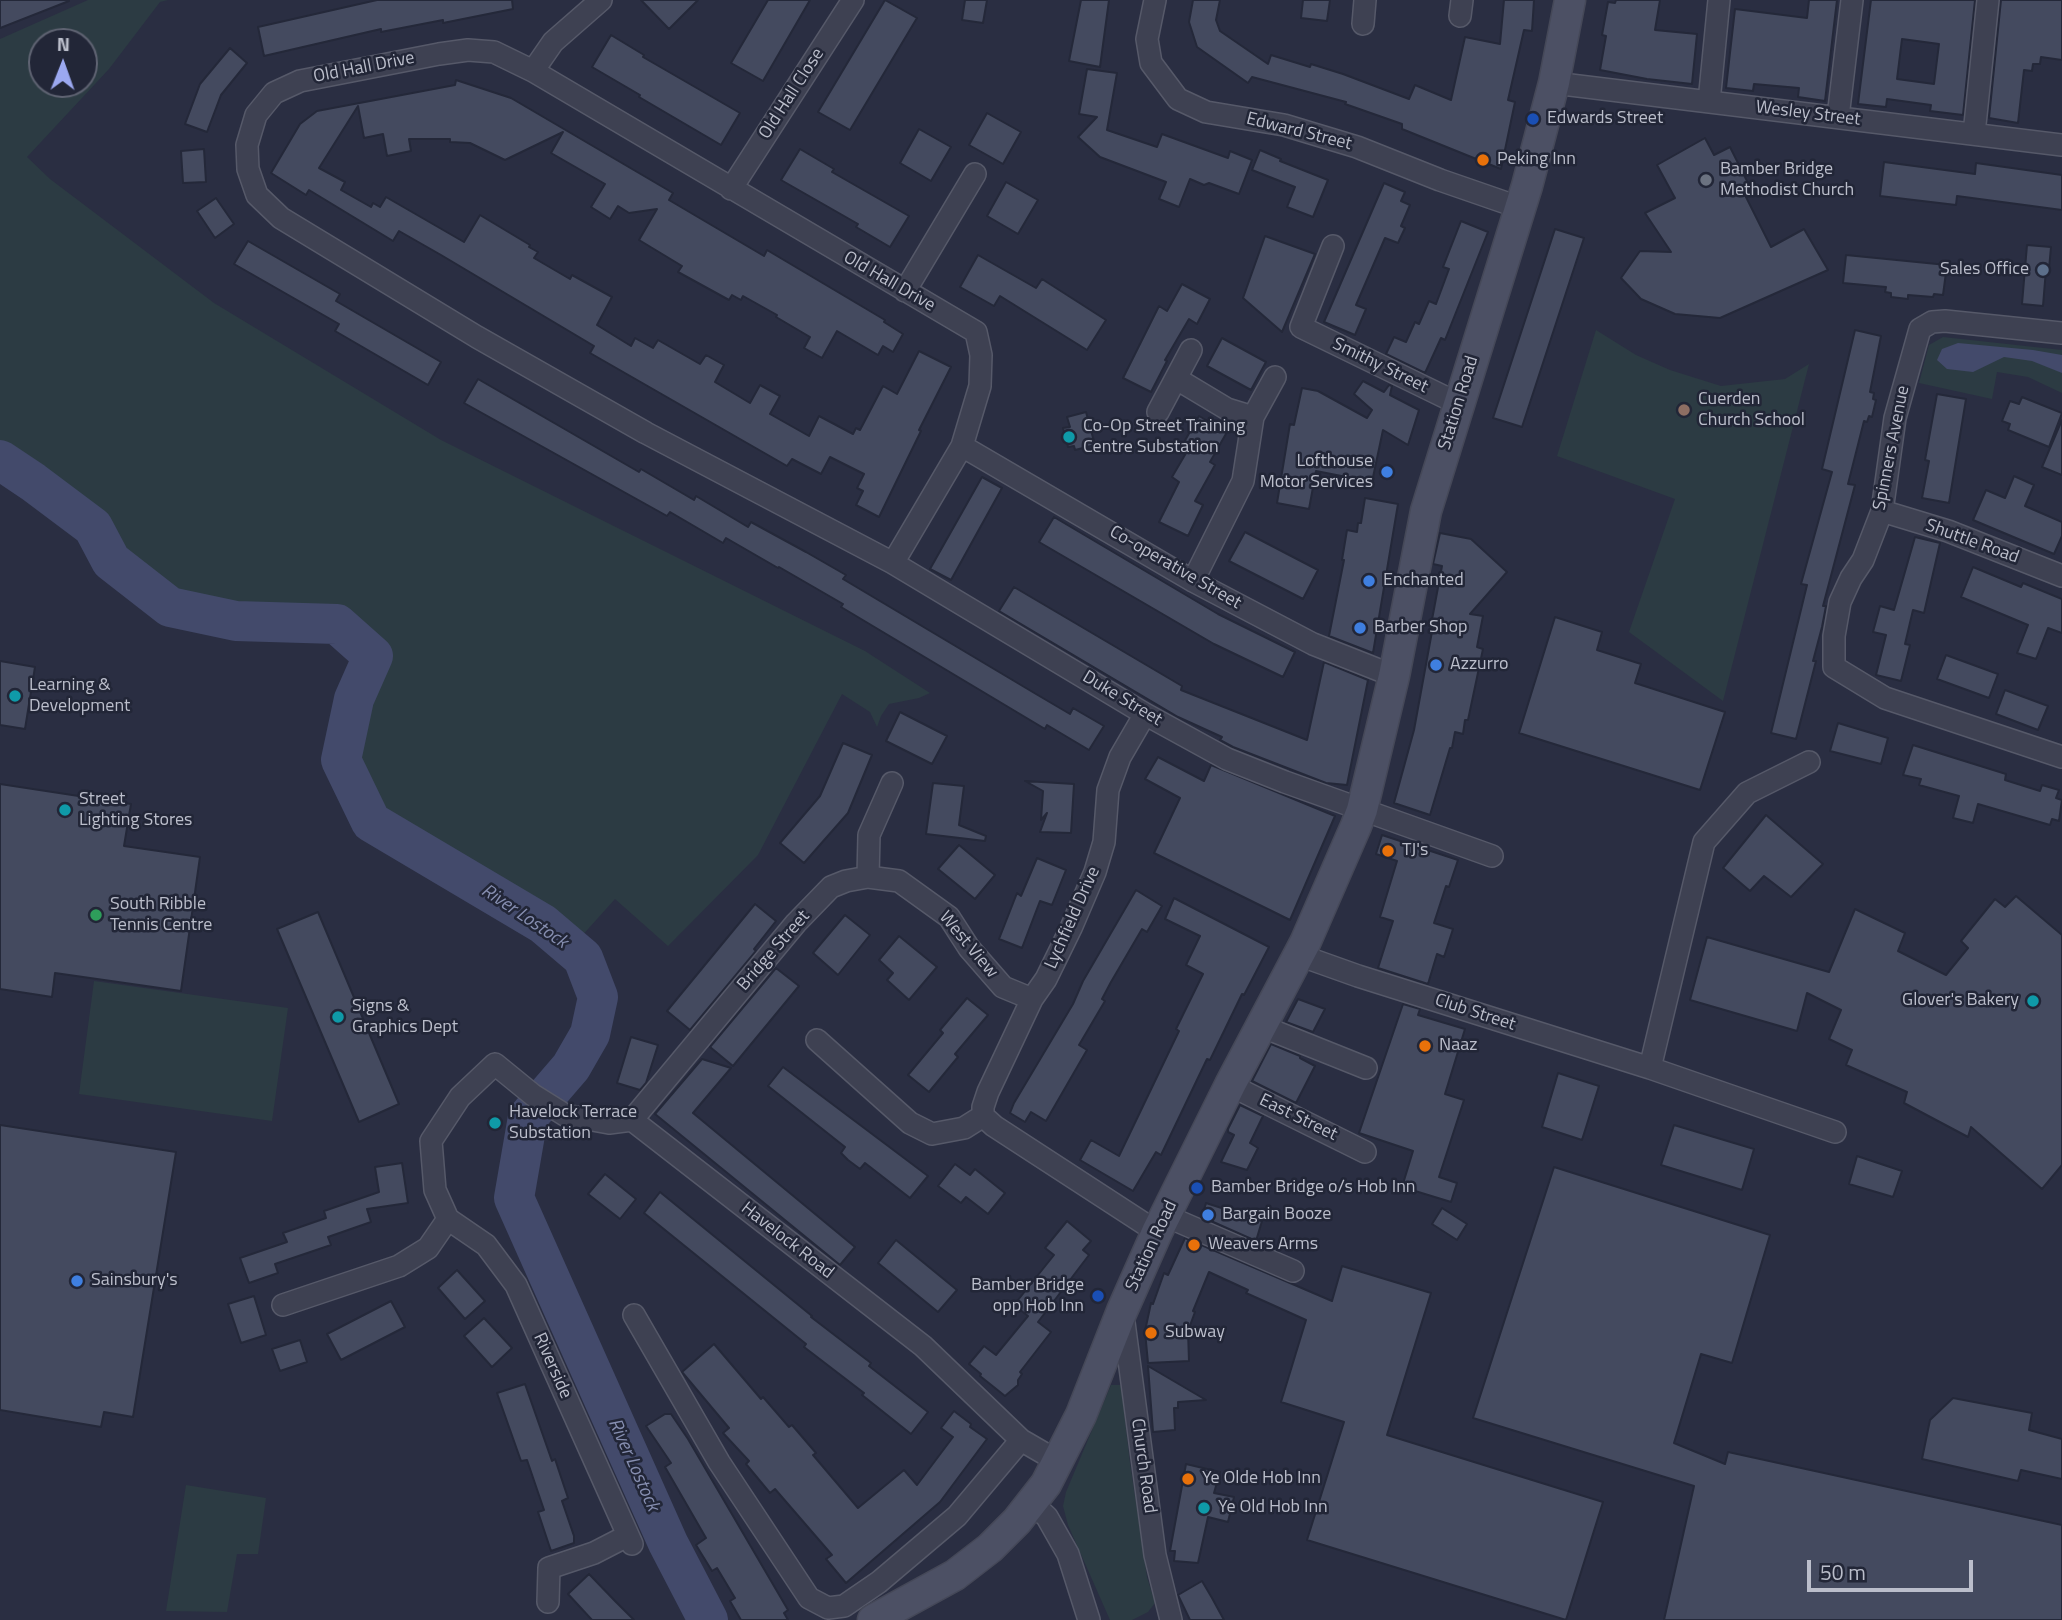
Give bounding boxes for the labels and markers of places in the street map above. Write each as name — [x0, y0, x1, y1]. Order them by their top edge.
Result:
place label: Edwards Street — [1547, 108, 1663, 130]
marker: Edwards Street — [1525, 111, 1541, 127]
place label: Peking Inn — [1497, 149, 1576, 171]
marker: Peking Inn — [1475, 152, 1491, 168]
place label: Bamber Bridge Methodist Church — [1720, 159, 1854, 202]
marker: Bamber Bridge Methodist Church — [1698, 172, 1714, 188]
place label: Sales Office — [1940, 259, 2029, 281]
marker: Sales Office — [2035, 262, 2051, 278]
place label: Cuerden Church School — [1698, 389, 1805, 432]
marker: Cuerden Church School — [1676, 402, 1692, 418]
place label: Co-Op Street Training Centre Substation — [1083, 416, 1245, 458]
marker: Co-Op Street Training Centre Substation — [1061, 429, 1077, 445]
place label: Lofthouse Motor Services — [1260, 451, 1373, 494]
marker: Lofthouse Motor Services — [1379, 464, 1395, 480]
place label: Enchanted — [1383, 570, 1464, 592]
marker: Enchanted — [1361, 573, 1377, 589]
place label: Barber Shop — [1374, 617, 1467, 639]
marker: Barber Shop — [1352, 620, 1368, 636]
place label: Azzurro — [1450, 654, 1508, 676]
marker: Azzurro — [1428, 657, 1444, 673]
place label: Learning & Development — [29, 675, 130, 718]
marker: Learning & Development — [7, 688, 23, 704]
place label: Street Lighting Stores — [79, 789, 192, 832]
marker: Street Lighting Stores — [57, 802, 73, 818]
place label: TJ's — [1402, 840, 1428, 862]
marker: TJ's — [1380, 843, 1396, 859]
place label: South Ribble Tennis Centre — [110, 894, 212, 936]
marker: South Ribble Tennis Centre — [88, 907, 104, 923]
place label: Glover's Bakery — [1902, 990, 2019, 1012]
marker: Glover's Bakery — [2025, 993, 2041, 1009]
place label: Signs & Graphics Dept — [352, 996, 458, 1038]
marker: Signs & Graphics Dept — [330, 1009, 346, 1025]
place label: Naaz — [1439, 1035, 1477, 1057]
marker: Naaz — [1417, 1038, 1433, 1054]
place label: Havelock Terrace Substation — [509, 1102, 637, 1144]
marker: Havelock Terrace Substation — [487, 1115, 503, 1131]
place label: Bamber Bridge o/s Hob Inn — [1211, 1177, 1416, 1199]
marker: Bamber Bridge o/s Hob Inn — [1189, 1180, 1205, 1196]
place label: Bargain Booze — [1222, 1204, 1331, 1226]
marker: Bargain Booze — [1200, 1207, 1216, 1223]
place label: Weavers Arms — [1208, 1234, 1318, 1256]
marker: Weavers Arms — [1186, 1237, 1202, 1253]
place label: Sainsbury's — [91, 1270, 178, 1292]
marker: Sainsbury's — [69, 1273, 85, 1289]
place label: Bamber Bridge opp Hob Inn — [971, 1275, 1084, 1318]
marker: Bamber Bridge opp Hob Inn — [1090, 1288, 1106, 1304]
place label: Subway — [1165, 1322, 1225, 1344]
marker: Subway — [1143, 1325, 1159, 1341]
place label: Ye Olde Hob Inn — [1202, 1468, 1321, 1490]
marker: Ye Olde Hob Inn — [1180, 1471, 1196, 1487]
place label: Ye Old Hob Inn — [1218, 1497, 1328, 1519]
marker: Ye Old Hob Inn — [1196, 1500, 1212, 1516]

